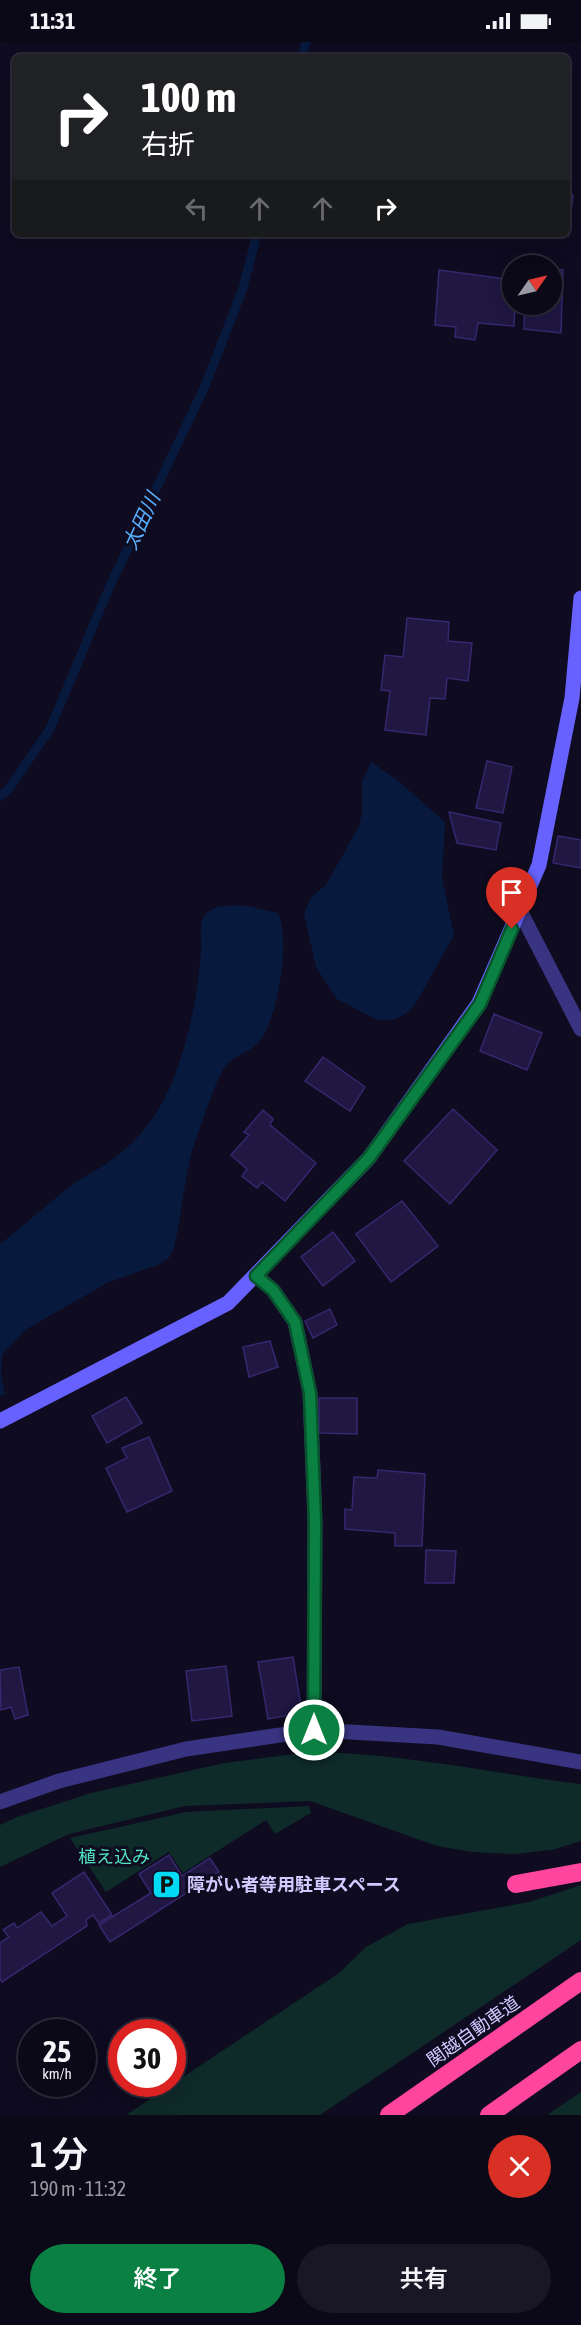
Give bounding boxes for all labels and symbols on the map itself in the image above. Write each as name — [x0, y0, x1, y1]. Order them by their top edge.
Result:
north arrow — [502, 255, 562, 315]
water label: 太田川 — [118, 487, 165, 553]
pin — [486, 867, 537, 929]
position arrow — [282, 1698, 346, 1762]
park label: 植え込み — [78, 1846, 150, 1867]
parking icon: 障がい者等用駐車スペース — [150, 1868, 182, 1900]
place label: 障がい者等用駐車スペース — [187, 1874, 401, 1895]
street label: 関越自動車道 — [423, 1991, 523, 2071]
speed limit sign: 30 — [108, 2019, 186, 2097]

